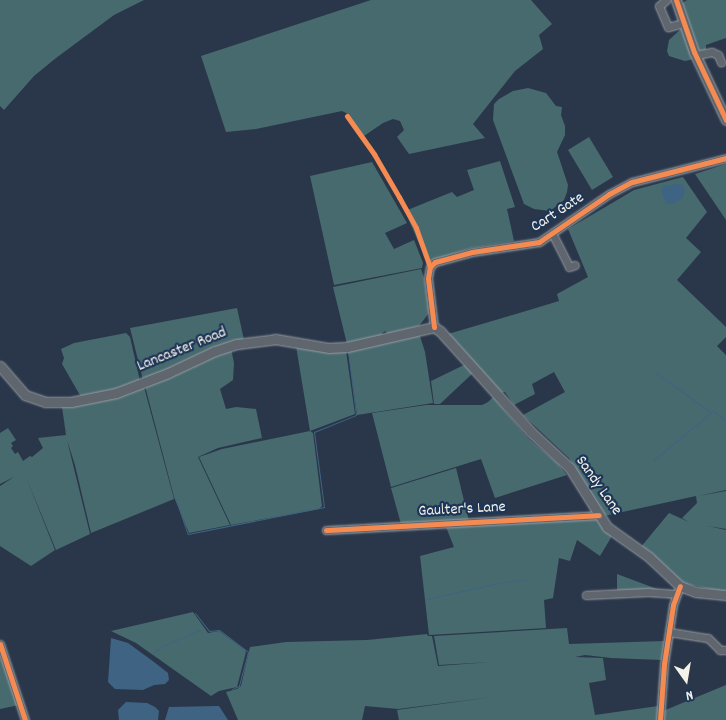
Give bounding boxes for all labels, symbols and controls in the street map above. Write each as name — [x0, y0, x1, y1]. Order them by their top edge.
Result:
street label: Cart Gate — [528, 189, 588, 237]
street label: Lancaster Road — [135, 323, 229, 377]
street label: Sandy Lane — [571, 453, 625, 519]
street label: Gaulter's Lane — [418, 498, 506, 522]
north arrow — [661, 655, 711, 705]
text: N — [684, 684, 695, 705]

